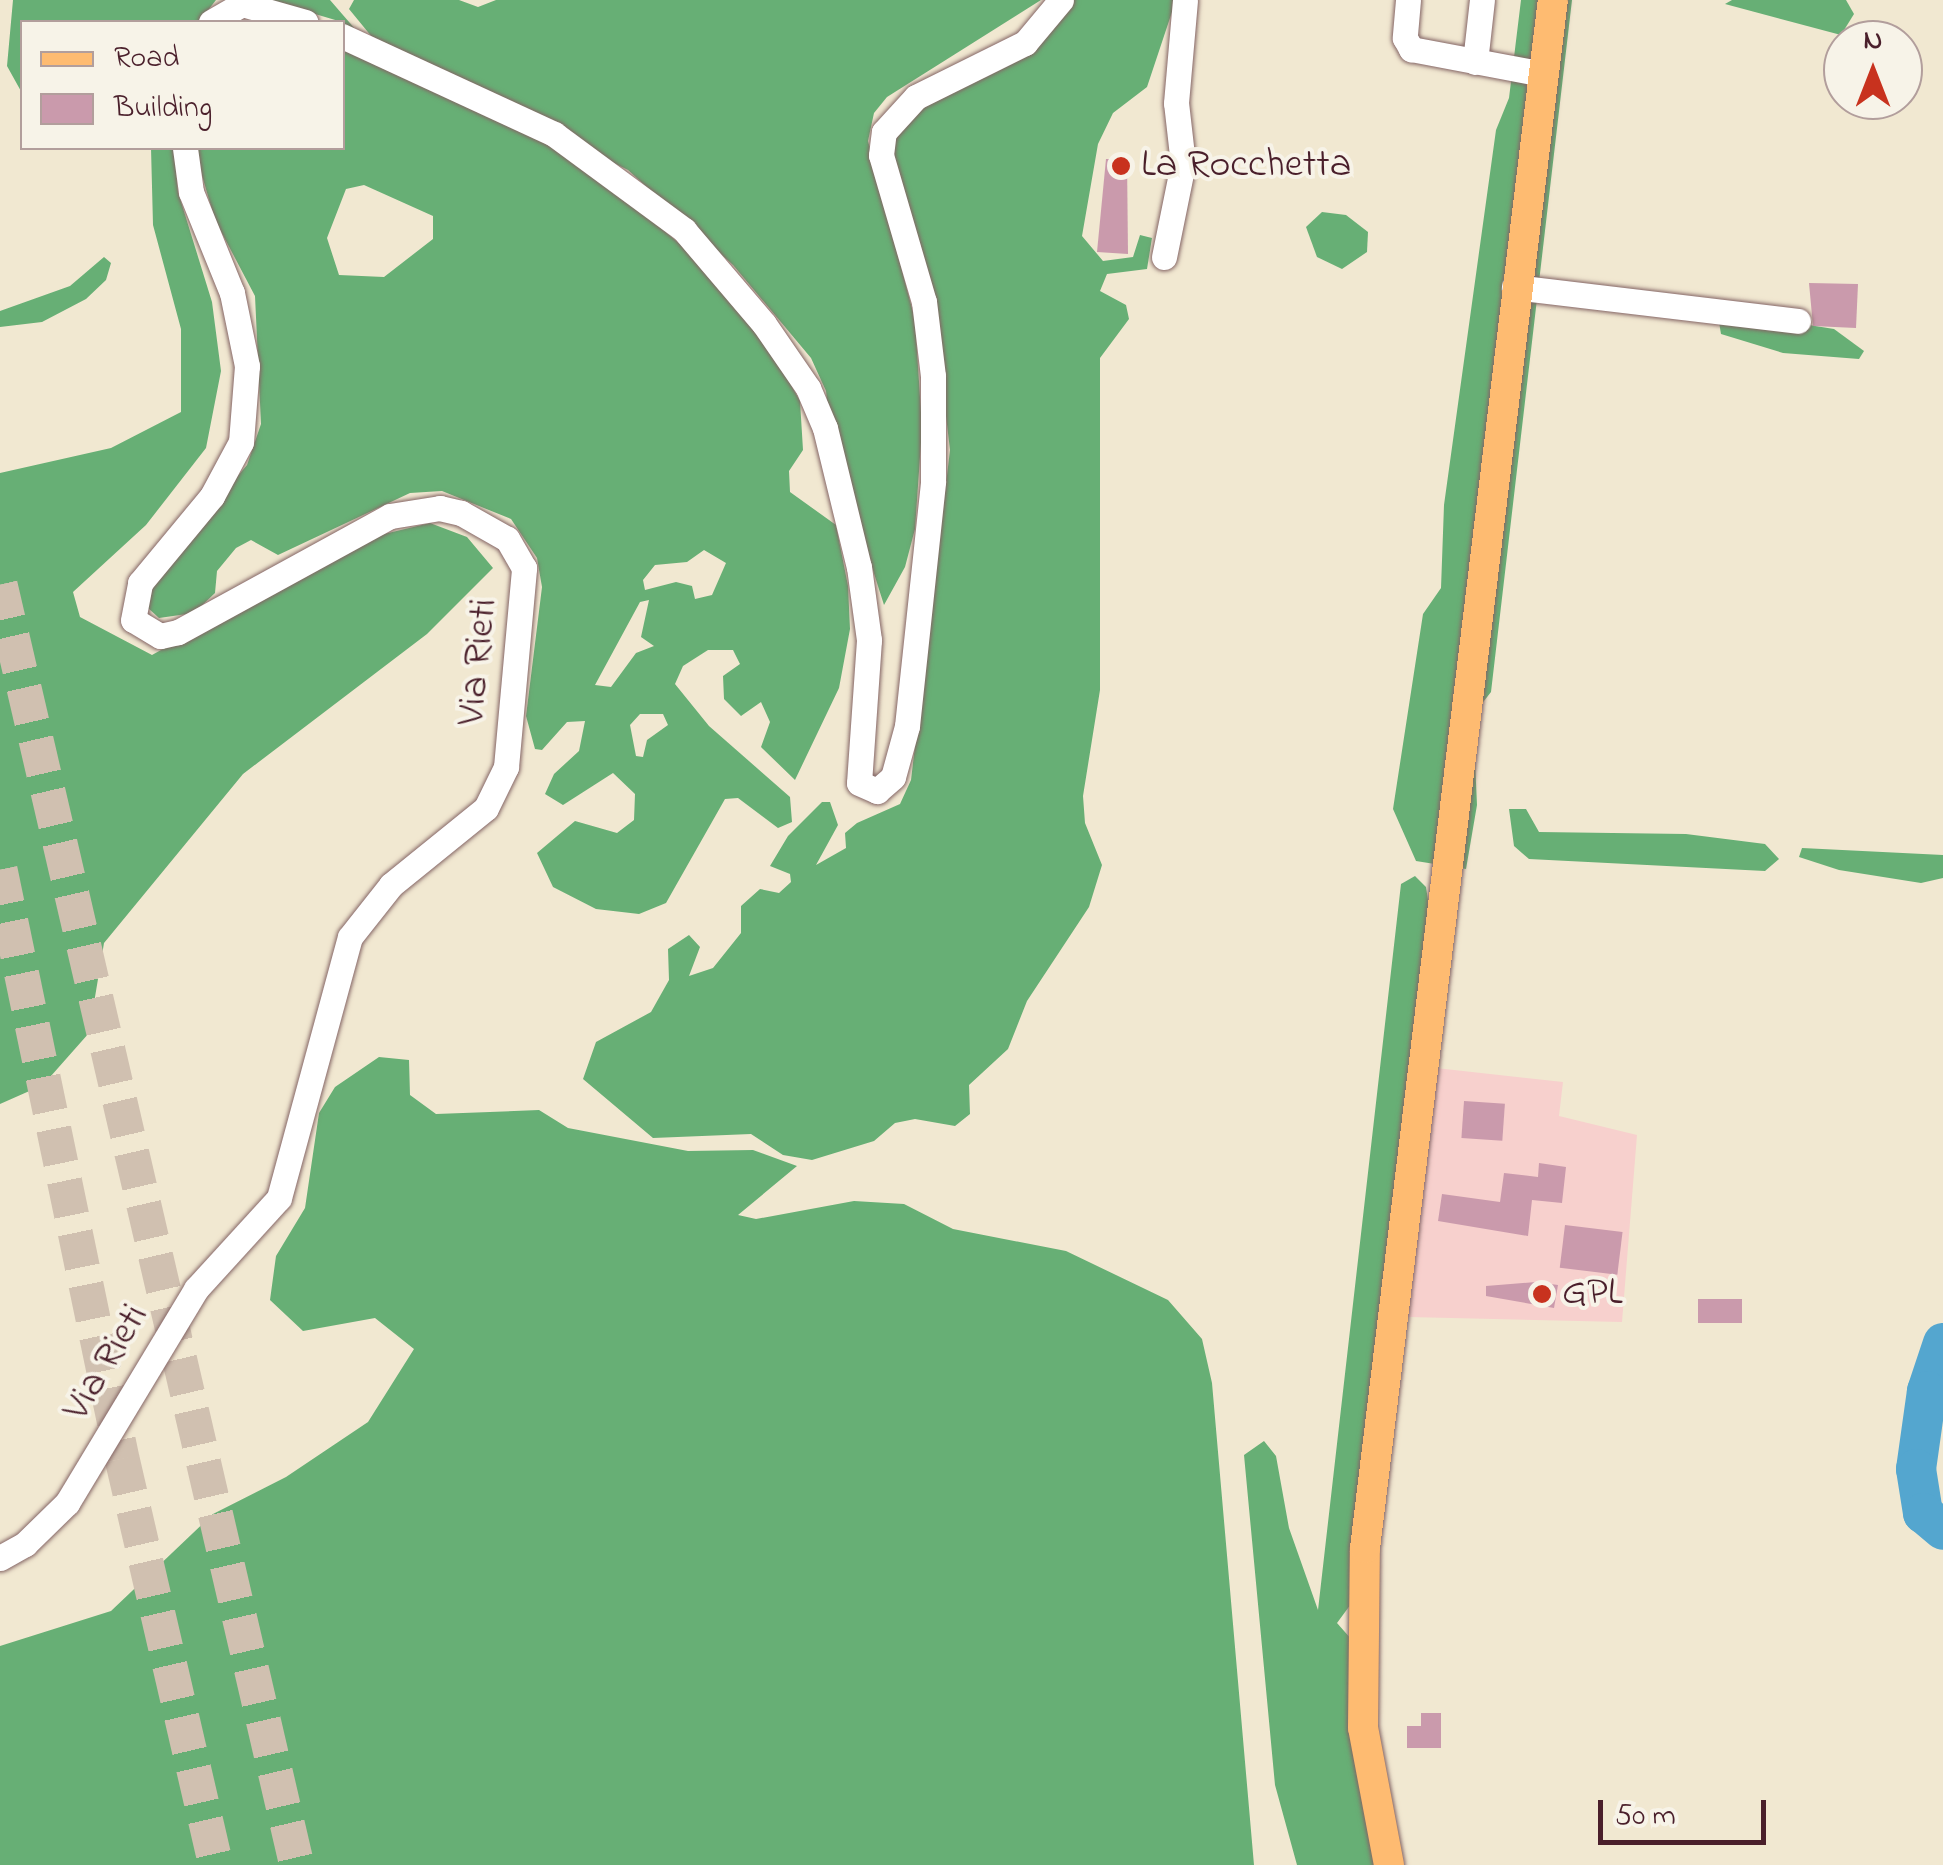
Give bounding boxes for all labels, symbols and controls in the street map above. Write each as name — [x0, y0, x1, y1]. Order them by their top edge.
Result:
legend — [20, 20, 345, 150]
north arrow — [1823, 20, 1923, 120]
text: N — [1864, 21, 1882, 62]
text: Road — [114, 37, 179, 81]
text: Building — [114, 87, 212, 131]
place label: La Rocchetta — [1141, 142, 1351, 190]
marker: La Rocchetta — [1110, 155, 1132, 177]
street label: Via Rieti — [448, 596, 510, 728]
place label: GPL — [1562, 1270, 1623, 1318]
marker: GPL — [1531, 1283, 1553, 1305]
street label: Via Rieti — [54, 1296, 160, 1430]
scale bar — [1603, 1780, 1770, 1842]
text: 50 m — [1615, 1795, 1676, 1839]

